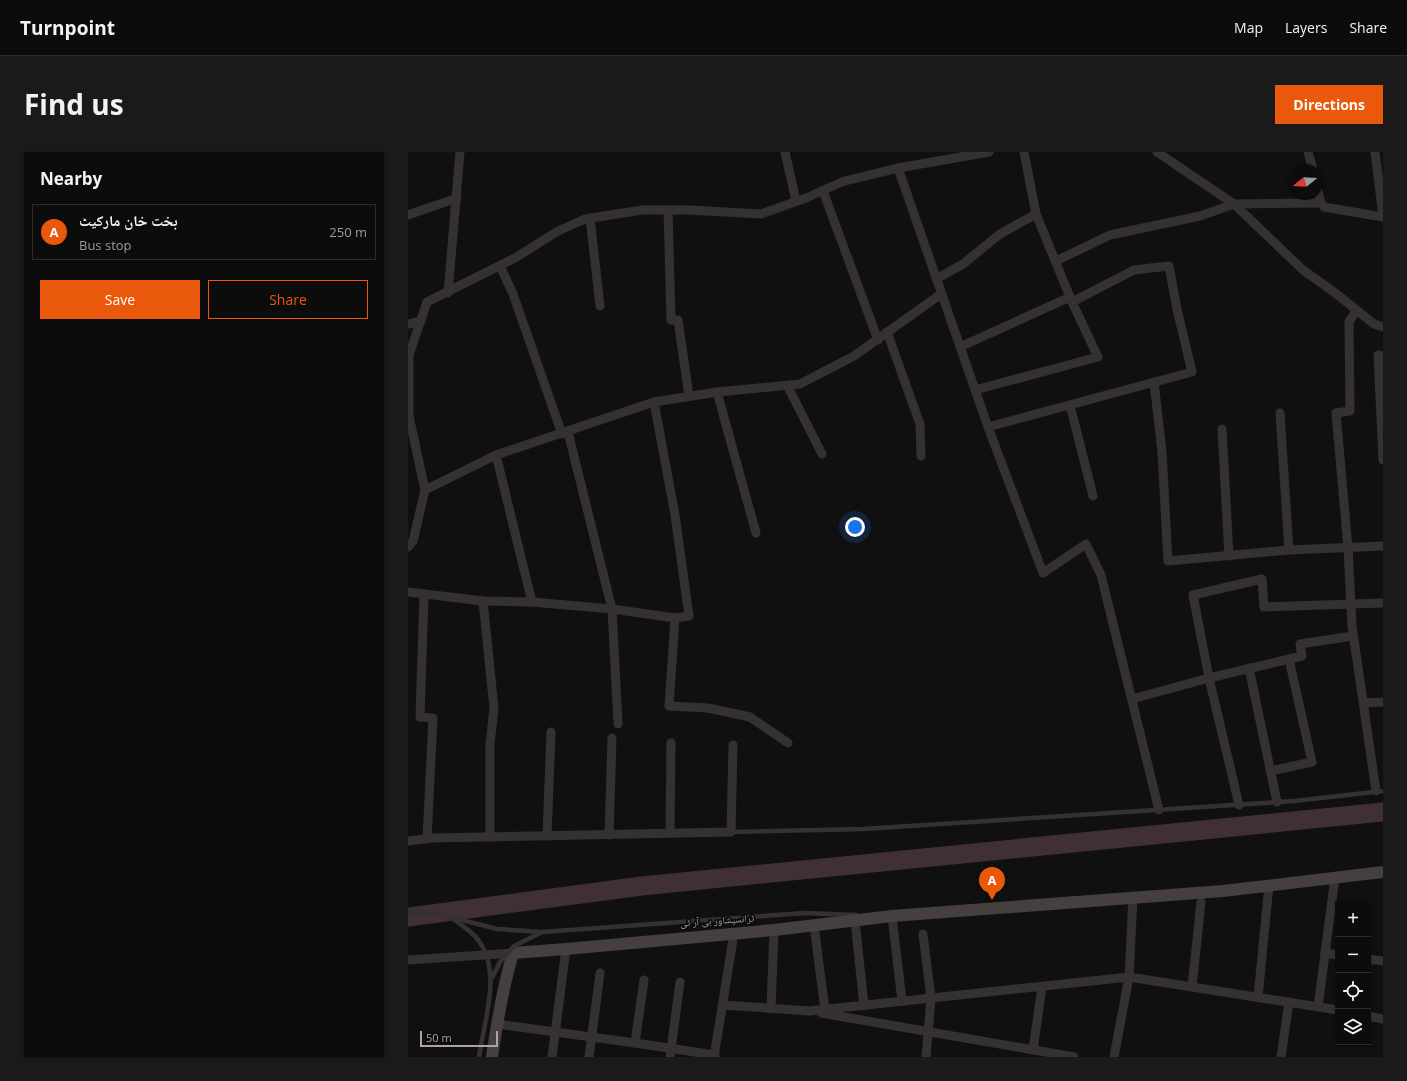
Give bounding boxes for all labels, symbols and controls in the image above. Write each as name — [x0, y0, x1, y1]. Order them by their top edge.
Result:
text: Turnpoint — [20, 15, 115, 41]
text: Map — [1234, 18, 1263, 37]
text: Layers — [1285, 18, 1327, 37]
text: Share — [1349, 18, 1387, 37]
text: Find us — [24, 85, 124, 123]
button: Directions — [1275, 85, 1383, 124]
north arrow — [1287, 164, 1323, 200]
text: Nearby — [40, 167, 102, 190]
text: بخت خان مارکیٹ — [79, 210, 178, 230]
text: A — [50, 223, 58, 241]
text: 250 m — [329, 223, 367, 241]
text: Bus stop — [79, 236, 132, 254]
button: Save — [40, 280, 200, 319]
button: Share — [208, 280, 368, 319]
your location — [845, 517, 865, 537]
pin: A — [979, 867, 1005, 900]
map controls — [1335, 901, 1371, 1045]
button: + — [1335, 901, 1371, 937]
street label: ٹرانسپشاور بی آر ٹی — [679, 910, 755, 930]
button: − — [1335, 937, 1371, 973]
button: locate — [1335, 973, 1371, 1009]
button: layers — [1335, 1009, 1371, 1045]
scale bar — [420, 1029, 498, 1048]
text: 50 m — [426, 1030, 452, 1045]

